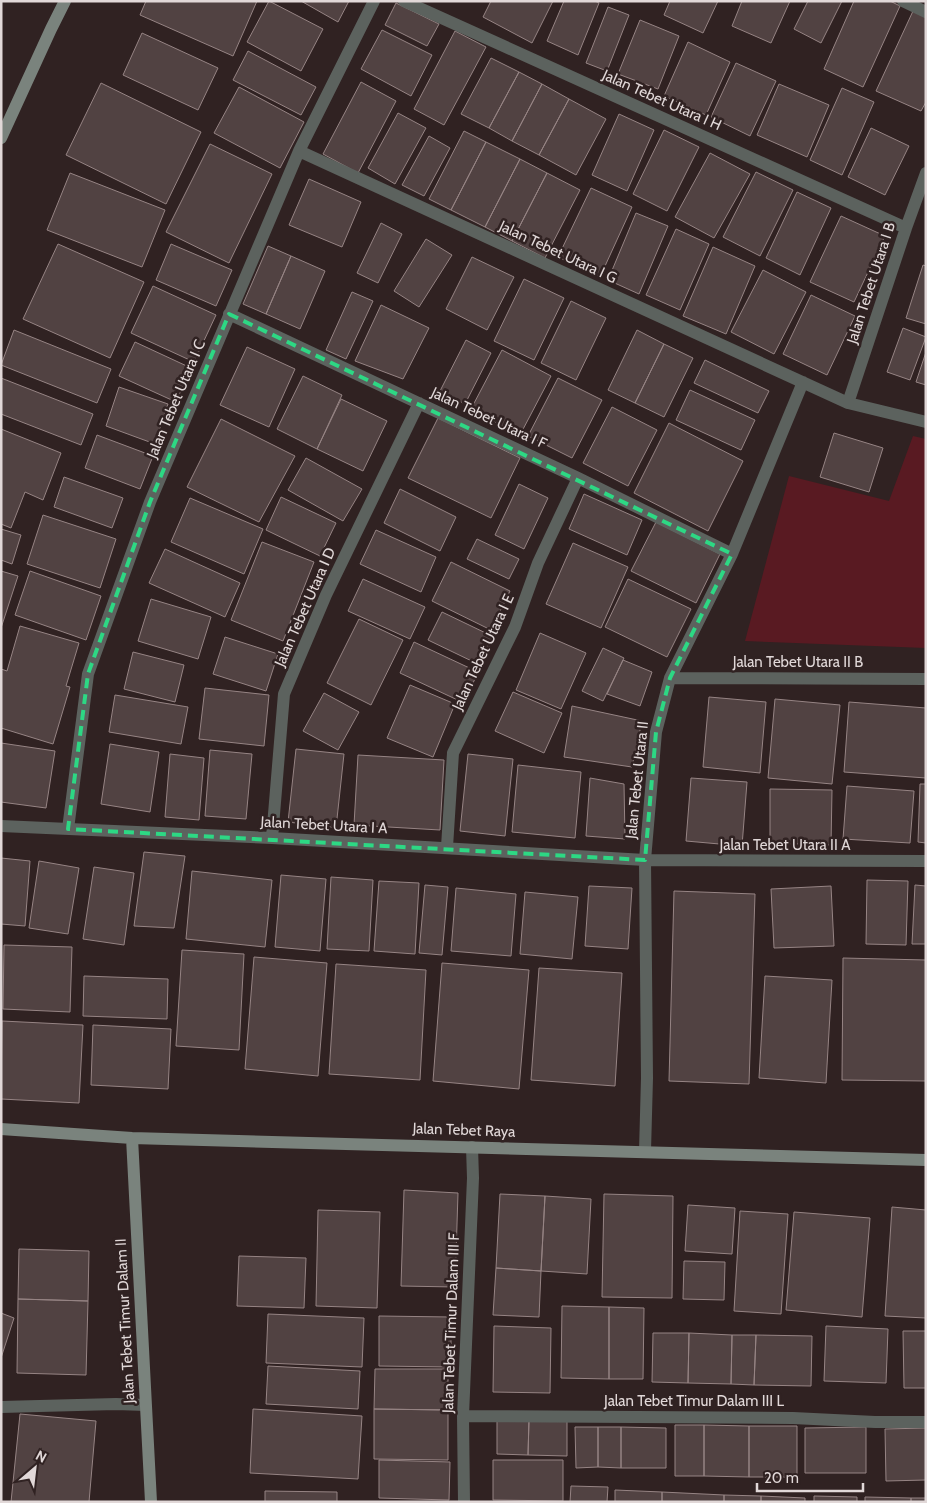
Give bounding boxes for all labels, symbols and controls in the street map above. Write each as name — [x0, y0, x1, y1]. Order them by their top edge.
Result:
street label: Jalan Tebet Utara I H — [599, 65, 724, 134]
street label: Jalan Tebet Utara I G — [495, 216, 620, 287]
street label: Jalan Tebet Utara I B — [843, 220, 899, 347]
street label: Jalan Tebet Utara I C — [143, 337, 209, 462]
street label: Jalan Tebet Utara I F — [427, 383, 550, 453]
street label: Jalan Tebet Utara I D — [270, 545, 339, 670]
street label: Jalan Tebet Utara I E — [448, 591, 518, 714]
street label: Jalan Tebet Utara II B — [732, 653, 863, 671]
street label: Jalan Tebet Utara II — [622, 720, 652, 841]
street label: Jalan Tebet Utara I A — [259, 813, 389, 837]
street label: Jalan Tebet Utara II A — [719, 836, 851, 854]
street label: Jalan Tebet Raya — [411, 1119, 517, 1141]
street label: Jalan Tebet Timur Dalam III F — [439, 1232, 463, 1414]
street label: Jalan Tebet Timur Dalam II — [112, 1238, 138, 1405]
street label: Jalan Tebet Timur Dalam III L — [603, 1392, 785, 1410]
north arrow — [10, 1443, 60, 1493]
text: N — [33, 1446, 50, 1467]
scale bar — [757, 1460, 863, 1492]
text: 20 m — [764, 1469, 799, 1487]

